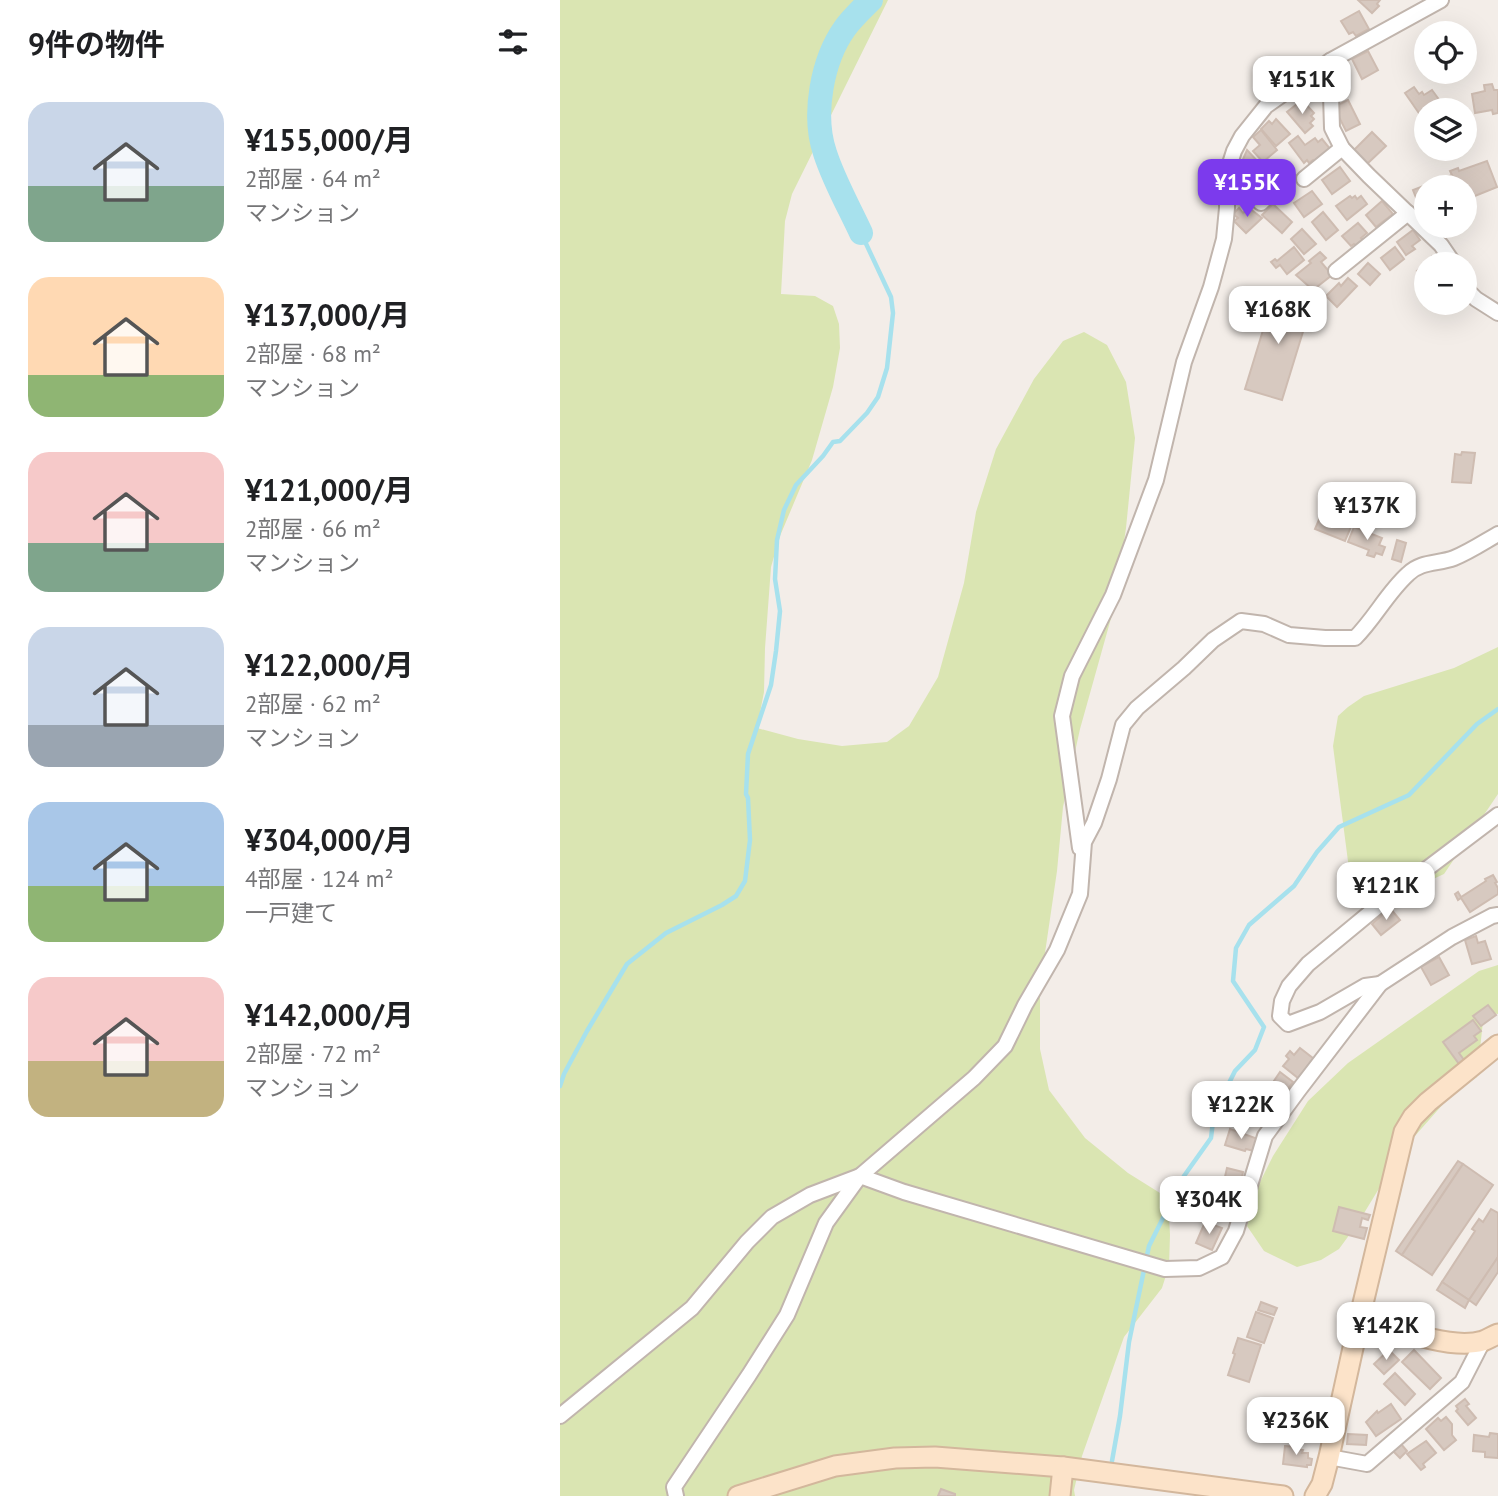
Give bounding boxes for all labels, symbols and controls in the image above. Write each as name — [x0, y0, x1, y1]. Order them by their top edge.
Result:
map controls — [1414, 21, 1477, 315]
button: locate — [1414, 21, 1477, 84]
icon: filters — [494, 23, 532, 61]
text: 9件の物件 — [28, 24, 165, 63]
pin: ¥151K — [1253, 57, 1351, 116]
text: ¥151K — [1269, 64, 1335, 93]
button: layers — [1414, 98, 1477, 161]
text: ¥155,000/月 — [245, 120, 414, 159]
icon: home — [84, 130, 168, 214]
pin: ¥155K — [1198, 160, 1296, 219]
text: 2部屋 · 64 m² — [245, 164, 381, 193]
text: ¥155K — [1214, 167, 1280, 196]
button: + — [1414, 175, 1477, 238]
text: マンション — [245, 198, 360, 227]
button: − — [1414, 252, 1477, 315]
pin: ¥168K — [1229, 286, 1327, 346]
text: ¥168K — [1245, 294, 1311, 323]
text: ¥137,000/月 — [245, 295, 410, 334]
icon: home — [84, 305, 168, 389]
text: 2部屋 · 68 m² — [245, 339, 381, 368]
text: マンション — [245, 373, 360, 402]
text: ¥121,000/月 — [245, 470, 414, 509]
icon: home — [84, 480, 168, 564]
pin: ¥137K — [1318, 482, 1416, 542]
text: ¥137K — [1334, 490, 1400, 519]
text: 2部屋 · 66 m² — [245, 514, 381, 543]
text: マンション — [245, 548, 360, 577]
text: ¥122,000/月 — [245, 645, 414, 684]
icon: home — [84, 655, 168, 739]
text: 2部屋 · 62 m² — [245, 689, 381, 718]
text: マンション — [245, 723, 360, 752]
text: ¥304,000/月 — [245, 820, 414, 859]
icon: home — [84, 830, 168, 914]
pin: ¥121K — [1337, 862, 1435, 922]
text: 4部屋 · 124 m² — [245, 864, 393, 893]
text: ¥121K — [1353, 870, 1419, 899]
text: 一戸建て — [245, 898, 337, 927]
text: ¥142,000/月 — [245, 995, 414, 1034]
icon: home — [84, 1005, 168, 1089]
text: 2部屋 · 72 m² — [245, 1039, 381, 1068]
text: マンション — [245, 1073, 360, 1102]
pin: ¥122K — [1192, 1082, 1290, 1141]
text: ¥122K — [1208, 1089, 1274, 1118]
pin: ¥304K — [1160, 1176, 1258, 1236]
text: ¥304K — [1176, 1184, 1242, 1213]
pin: ¥142K — [1337, 1302, 1435, 1362]
text: ¥142K — [1353, 1310, 1419, 1339]
pin: ¥236K — [1247, 1398, 1345, 1457]
text: ¥236K — [1263, 1405, 1329, 1434]

